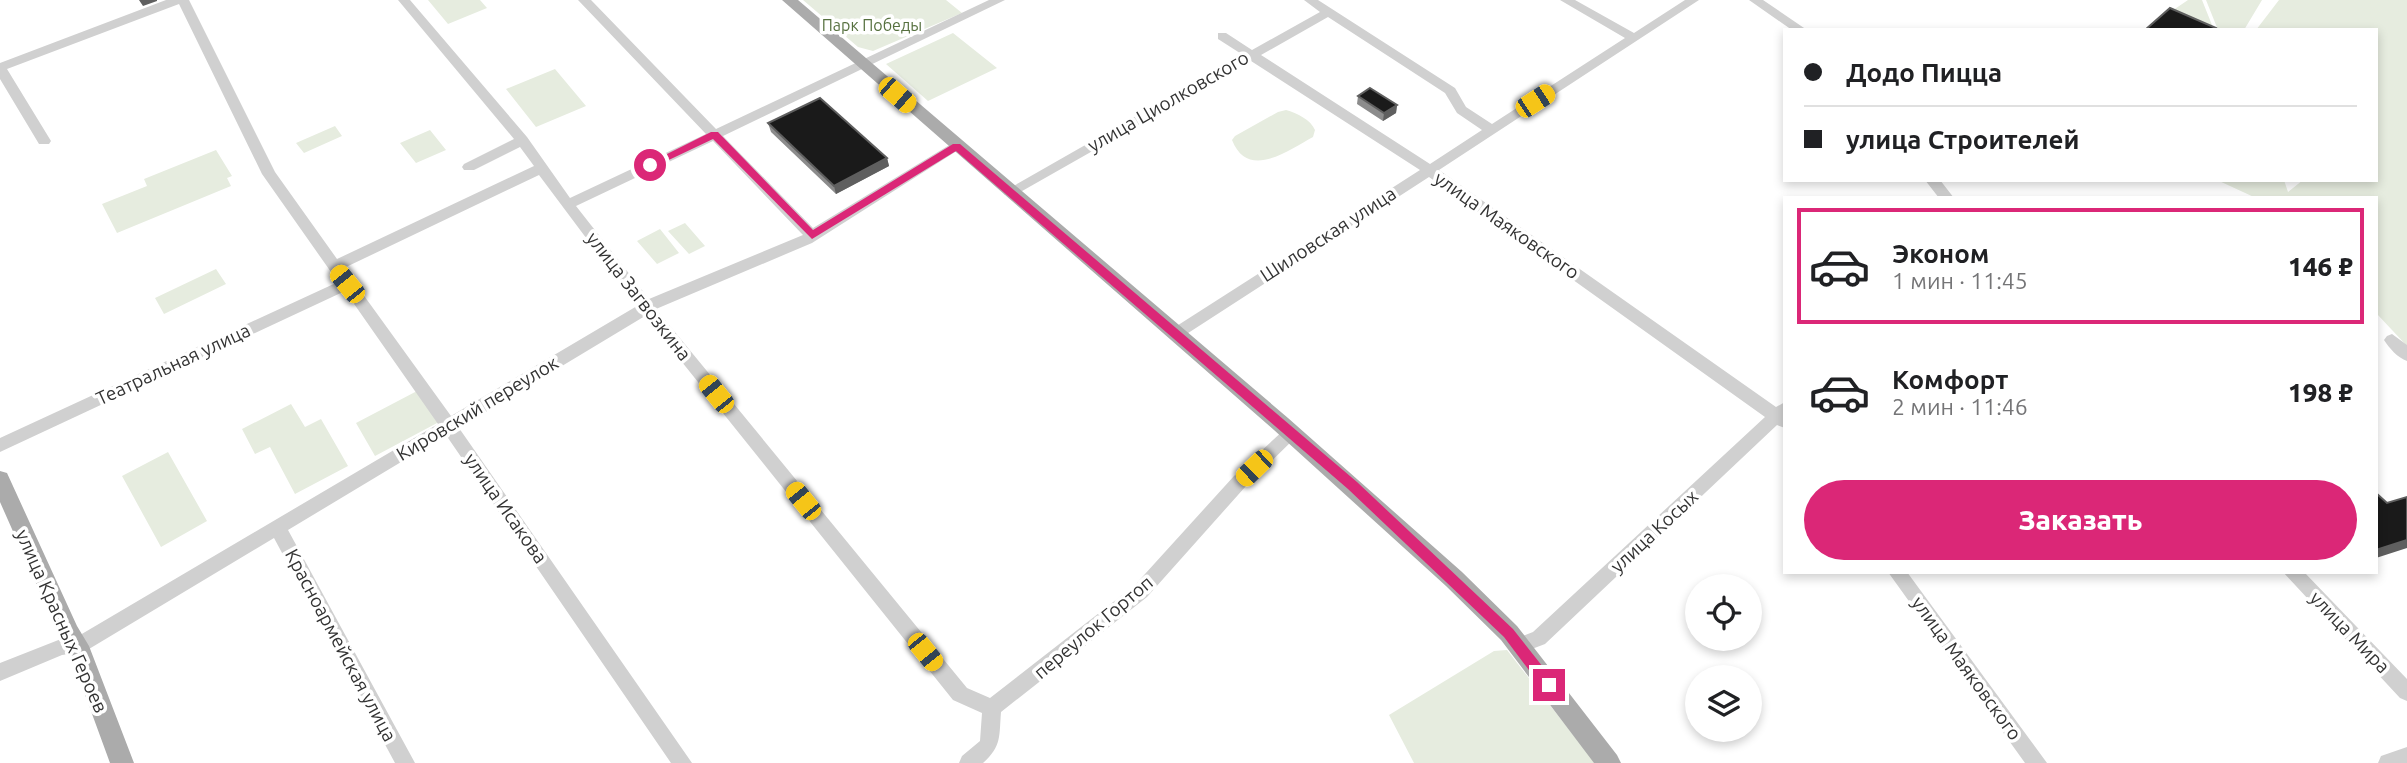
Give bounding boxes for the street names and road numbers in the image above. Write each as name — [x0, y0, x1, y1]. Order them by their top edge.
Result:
street label: улица Циолковского — [1084, 46, 1252, 156]
street label: улица Маяковского — [1430, 167, 1584, 283]
street label: Шиловская улица — [1256, 182, 1400, 286]
street label: улица Загвозкина — [582, 227, 696, 365]
street label: Театральная улица — [92, 319, 254, 409]
street label: Кировский переулок — [392, 351, 562, 465]
street label: улица Исакова — [460, 449, 552, 567]
street label: улица Косых — [1606, 485, 1703, 577]
street label: улица Красных Героев — [12, 526, 112, 716]
street label: Красноармейская улица — [281, 545, 401, 745]
street label: переулок Гортоп — [1029, 571, 1157, 683]
street label: улица Мира — [2306, 587, 2394, 677]
street label: улица Маяковского — [1908, 592, 2026, 744]

